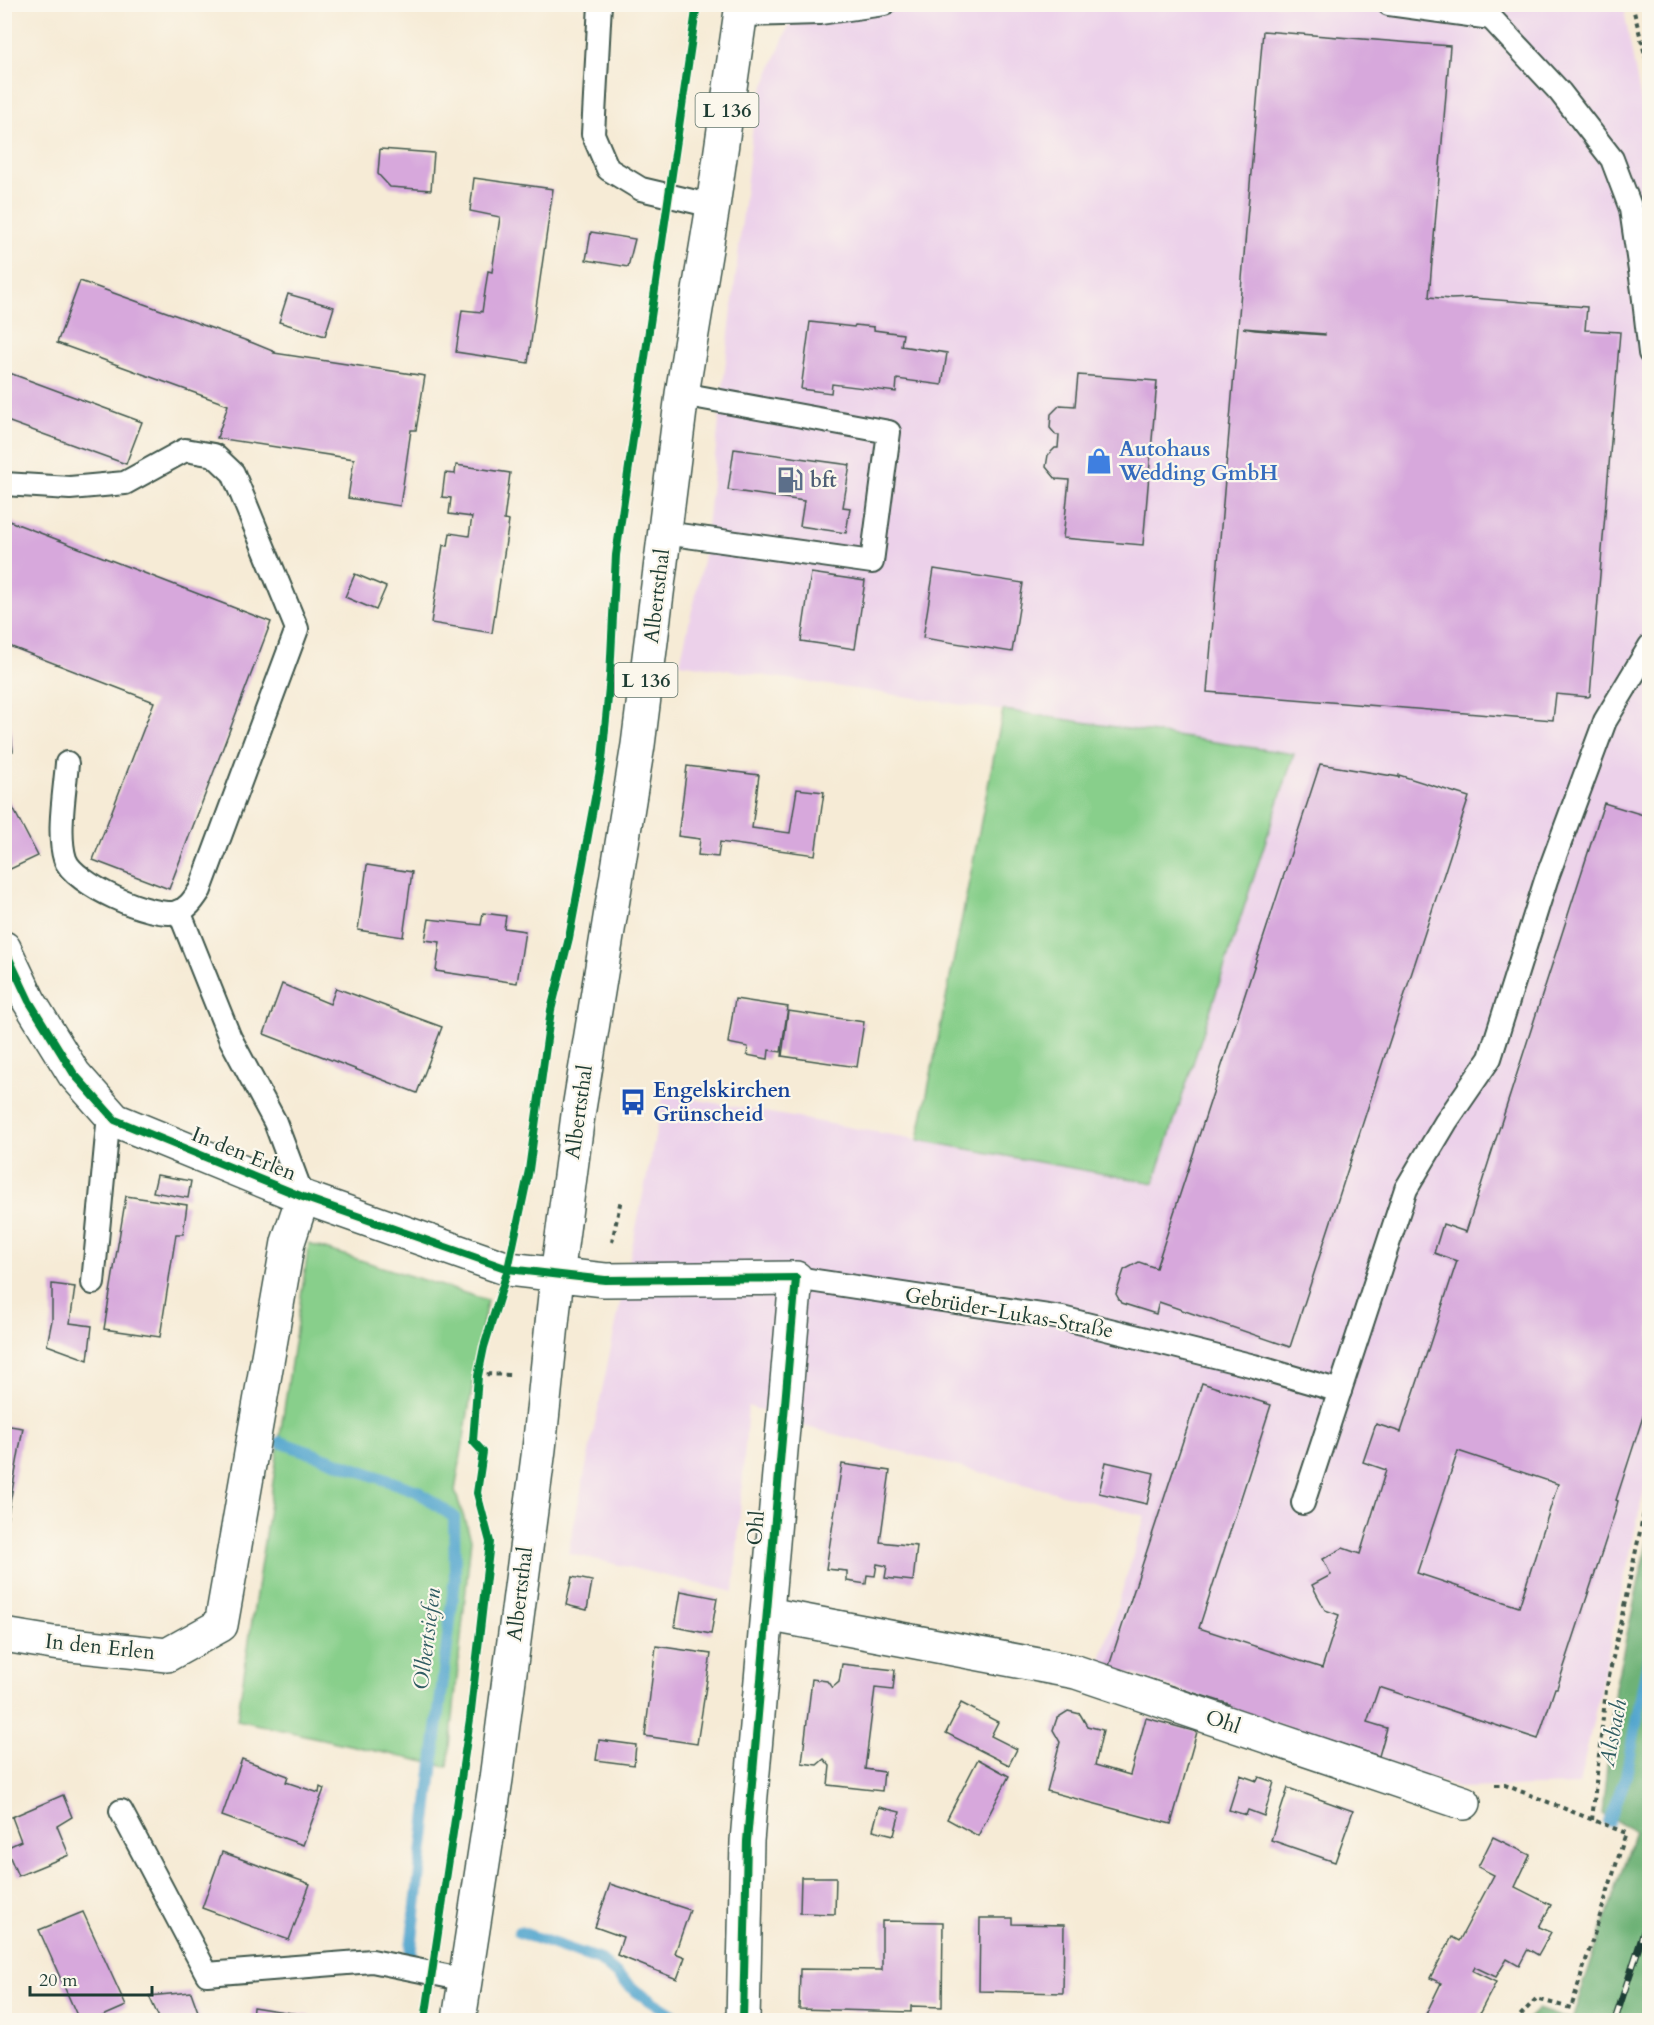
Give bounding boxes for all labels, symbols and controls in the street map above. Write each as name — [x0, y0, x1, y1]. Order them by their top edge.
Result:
road number: L 136 — [696, 93, 758, 127]
place label: Autohaus Wedding GmbH — [1118, 435, 1278, 488]
shop icon: Autohaus Wedding GmbH — [1084, 446, 1114, 476]
fuel station icon: bft — [775, 465, 805, 495]
place label: bft — [810, 466, 837, 495]
street label: Albertsthal — [637, 547, 677, 645]
road number: L 136 — [614, 663, 678, 697]
street label: Albertsthal — [558, 1063, 600, 1161]
place label: Engelskirchen Grünscheid — [653, 1076, 791, 1129]
bus stop icon: Engelskirchen Grünscheid — [618, 1087, 648, 1117]
street label: In den Erlen — [187, 1120, 301, 1188]
street label: Gebrüder-Lukas-Straße — [902, 1280, 1116, 1346]
street label: Ohl — [740, 1509, 772, 1547]
street label: Albertsthal — [500, 1545, 540, 1643]
water label: Olbertsiefen — [406, 1586, 448, 1691]
street label: In den Erlen — [44, 1627, 157, 1667]
water label: Alsbach — [1592, 1697, 1634, 1770]
street label: Ohl — [1202, 1703, 1244, 1741]
scale bar — [30, 1959, 152, 1997]
text: 20 m — [39, 1968, 78, 1993]

